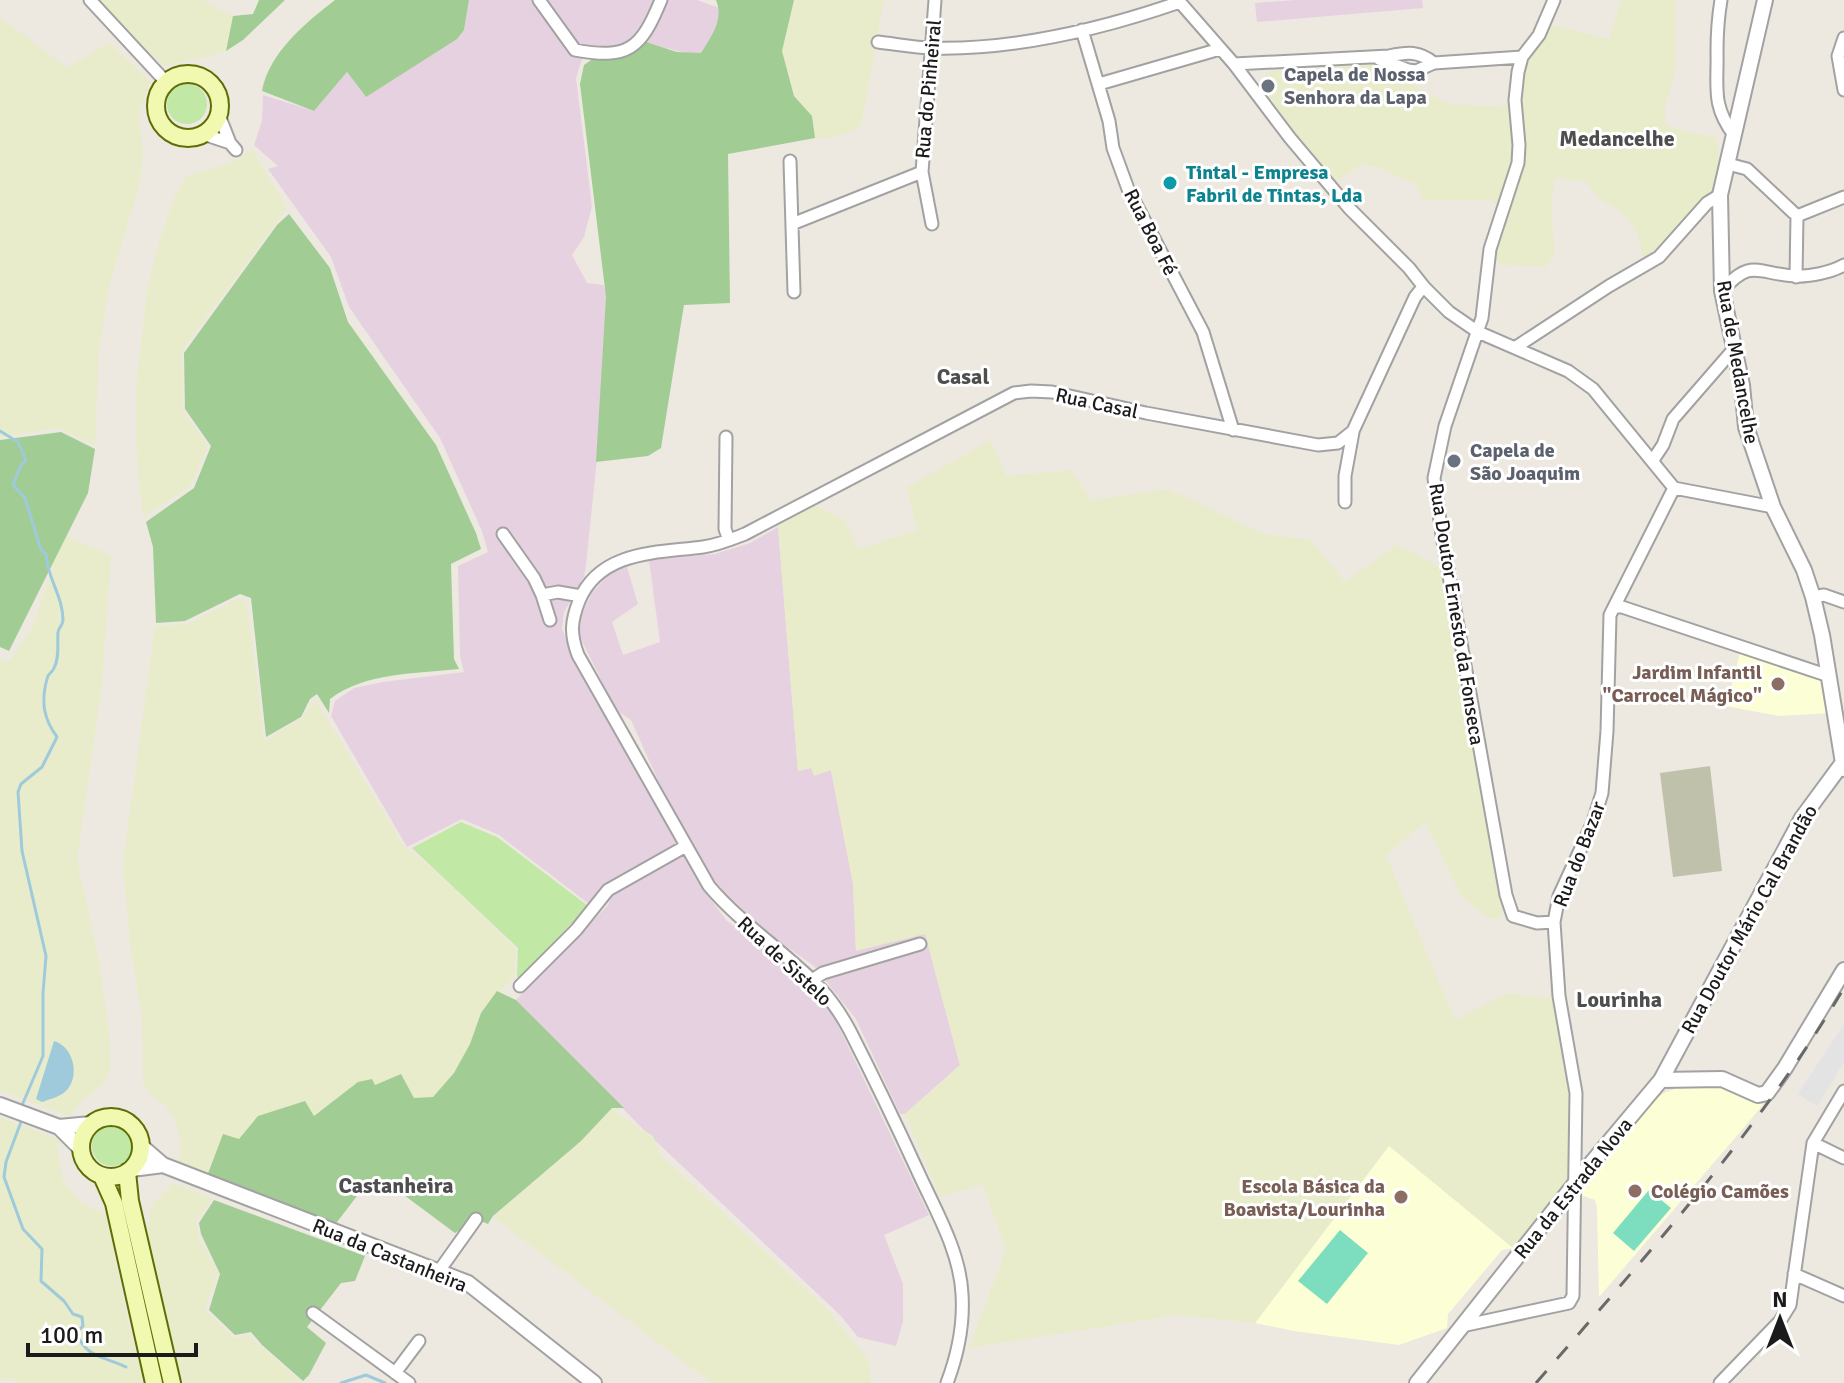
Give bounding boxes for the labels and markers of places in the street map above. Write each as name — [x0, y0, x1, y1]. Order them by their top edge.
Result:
place label: Capela de Nossa Senhora da Lapa — [1284, 62, 1427, 110]
marker: Capela de Nossa Senhora da Lapa — [1259, 77, 1277, 95]
place label: Tintal - Empresa Fabril de Tintas, Lda — [1186, 160, 1362, 208]
marker: Tintal - Empresa Fabril de Tintas, Lda — [1161, 174, 1179, 192]
place label: Capela de São Joaquim — [1470, 438, 1580, 486]
marker: Capela de São Joaquim — [1445, 452, 1463, 470]
place label: Jardim Infantil "Carrocel Mágico" — [1602, 660, 1762, 708]
marker: Jardim Infantil "Carrocel Mágico" — [1769, 675, 1787, 693]
place label: Escola Básica da Boavista/Lourinha — [1224, 1174, 1385, 1222]
place label: Colégio Camões — [1651, 1179, 1789, 1204]
marker: Colégio Camões — [1626, 1182, 1644, 1200]
marker: Escola Básica da Boavista/Lourinha — [1392, 1188, 1410, 1206]

